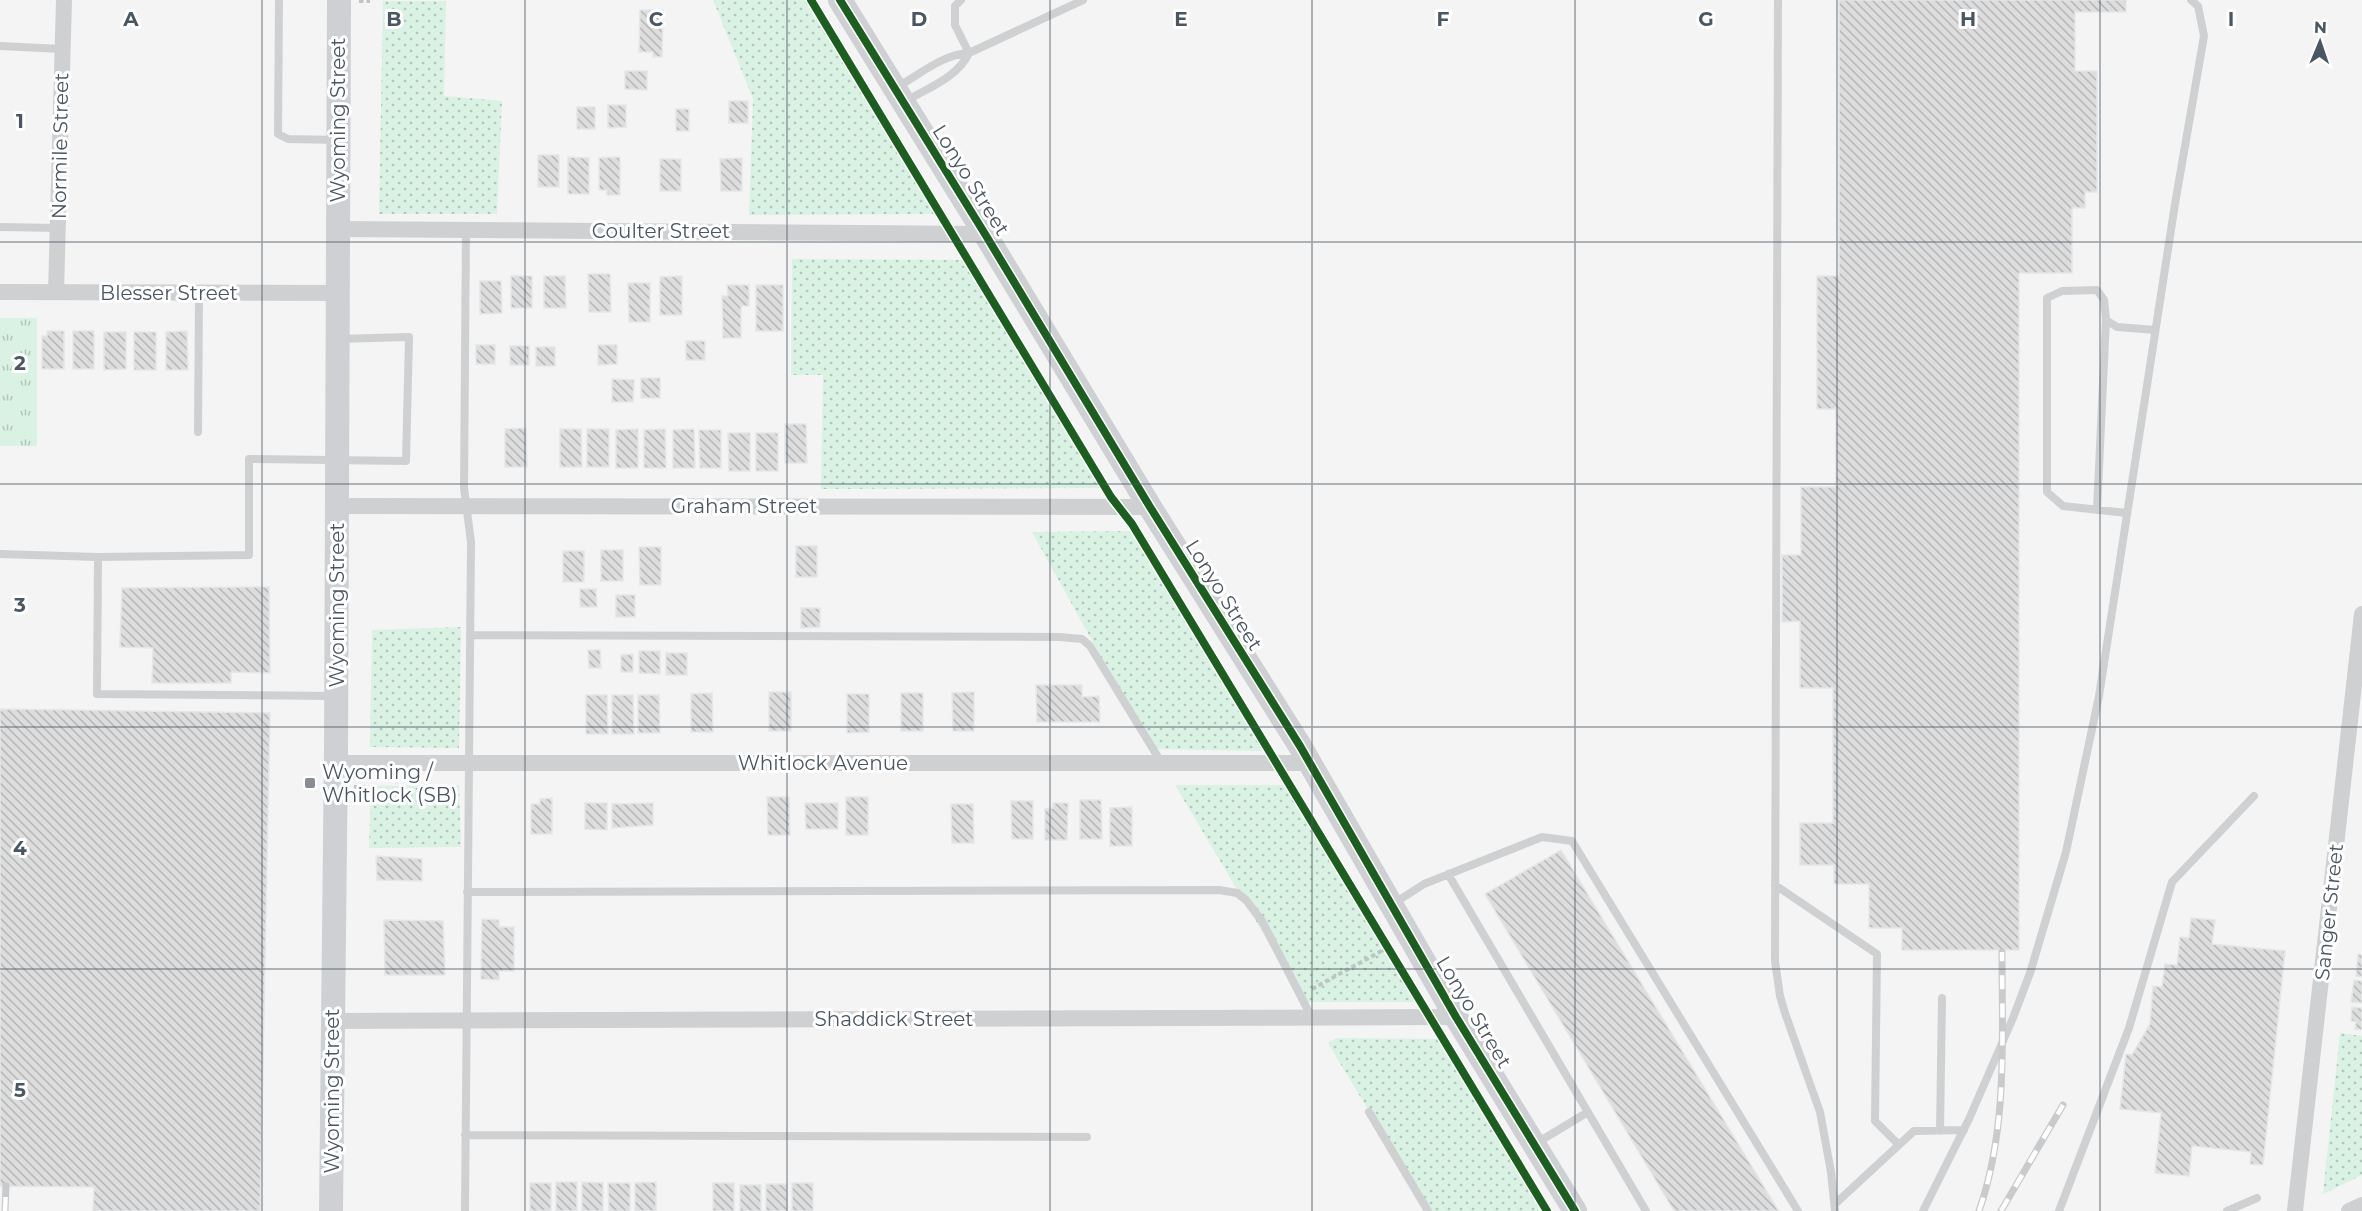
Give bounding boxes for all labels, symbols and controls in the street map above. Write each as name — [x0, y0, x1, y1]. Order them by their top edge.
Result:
text: A — [122, 7, 139, 31]
text: B — [386, 7, 402, 31]
text: C — [649, 7, 664, 31]
text: D — [911, 7, 927, 31]
text: E — [1174, 7, 1188, 31]
text: F — [1437, 7, 1450, 31]
text: G — [1698, 7, 1714, 31]
text: H — [1960, 7, 1976, 31]
text: I — [2228, 7, 2234, 31]
north arrow — [2290, 12, 2350, 72]
text: N — [2314, 18, 2327, 37]
street label: Wyoming Street — [326, 38, 350, 202]
street label: Normile Street — [47, 73, 73, 219]
text: 1 — [16, 109, 24, 133]
street label: Lonyo Street — [927, 120, 1015, 240]
street label: Coulter Street — [592, 219, 730, 243]
street label: Blesser Street — [100, 281, 238, 305]
text: 2 — [14, 351, 26, 375]
street label: Graham Street — [671, 494, 817, 518]
street label: Wyoming Street — [325, 523, 349, 687]
street label: Lonyo Street — [1180, 535, 1268, 655]
text: 3 — [13, 593, 26, 617]
street label: Whitlock Avenue — [738, 751, 908, 775]
place label: Wyoming / Whitlock (SB) — [322, 760, 457, 807]
marker: Wyoming / Whitlock (SB) — [303, 776, 317, 790]
text: 4 — [13, 836, 27, 860]
street label: Sanger Street — [2310, 843, 2348, 981]
street label: Lonyo Street — [1431, 952, 1517, 1072]
street label: Shaddick Street — [815, 1007, 973, 1031]
street label: Wyoming Street — [320, 1009, 344, 1173]
text: 5 — [14, 1078, 26, 1102]

